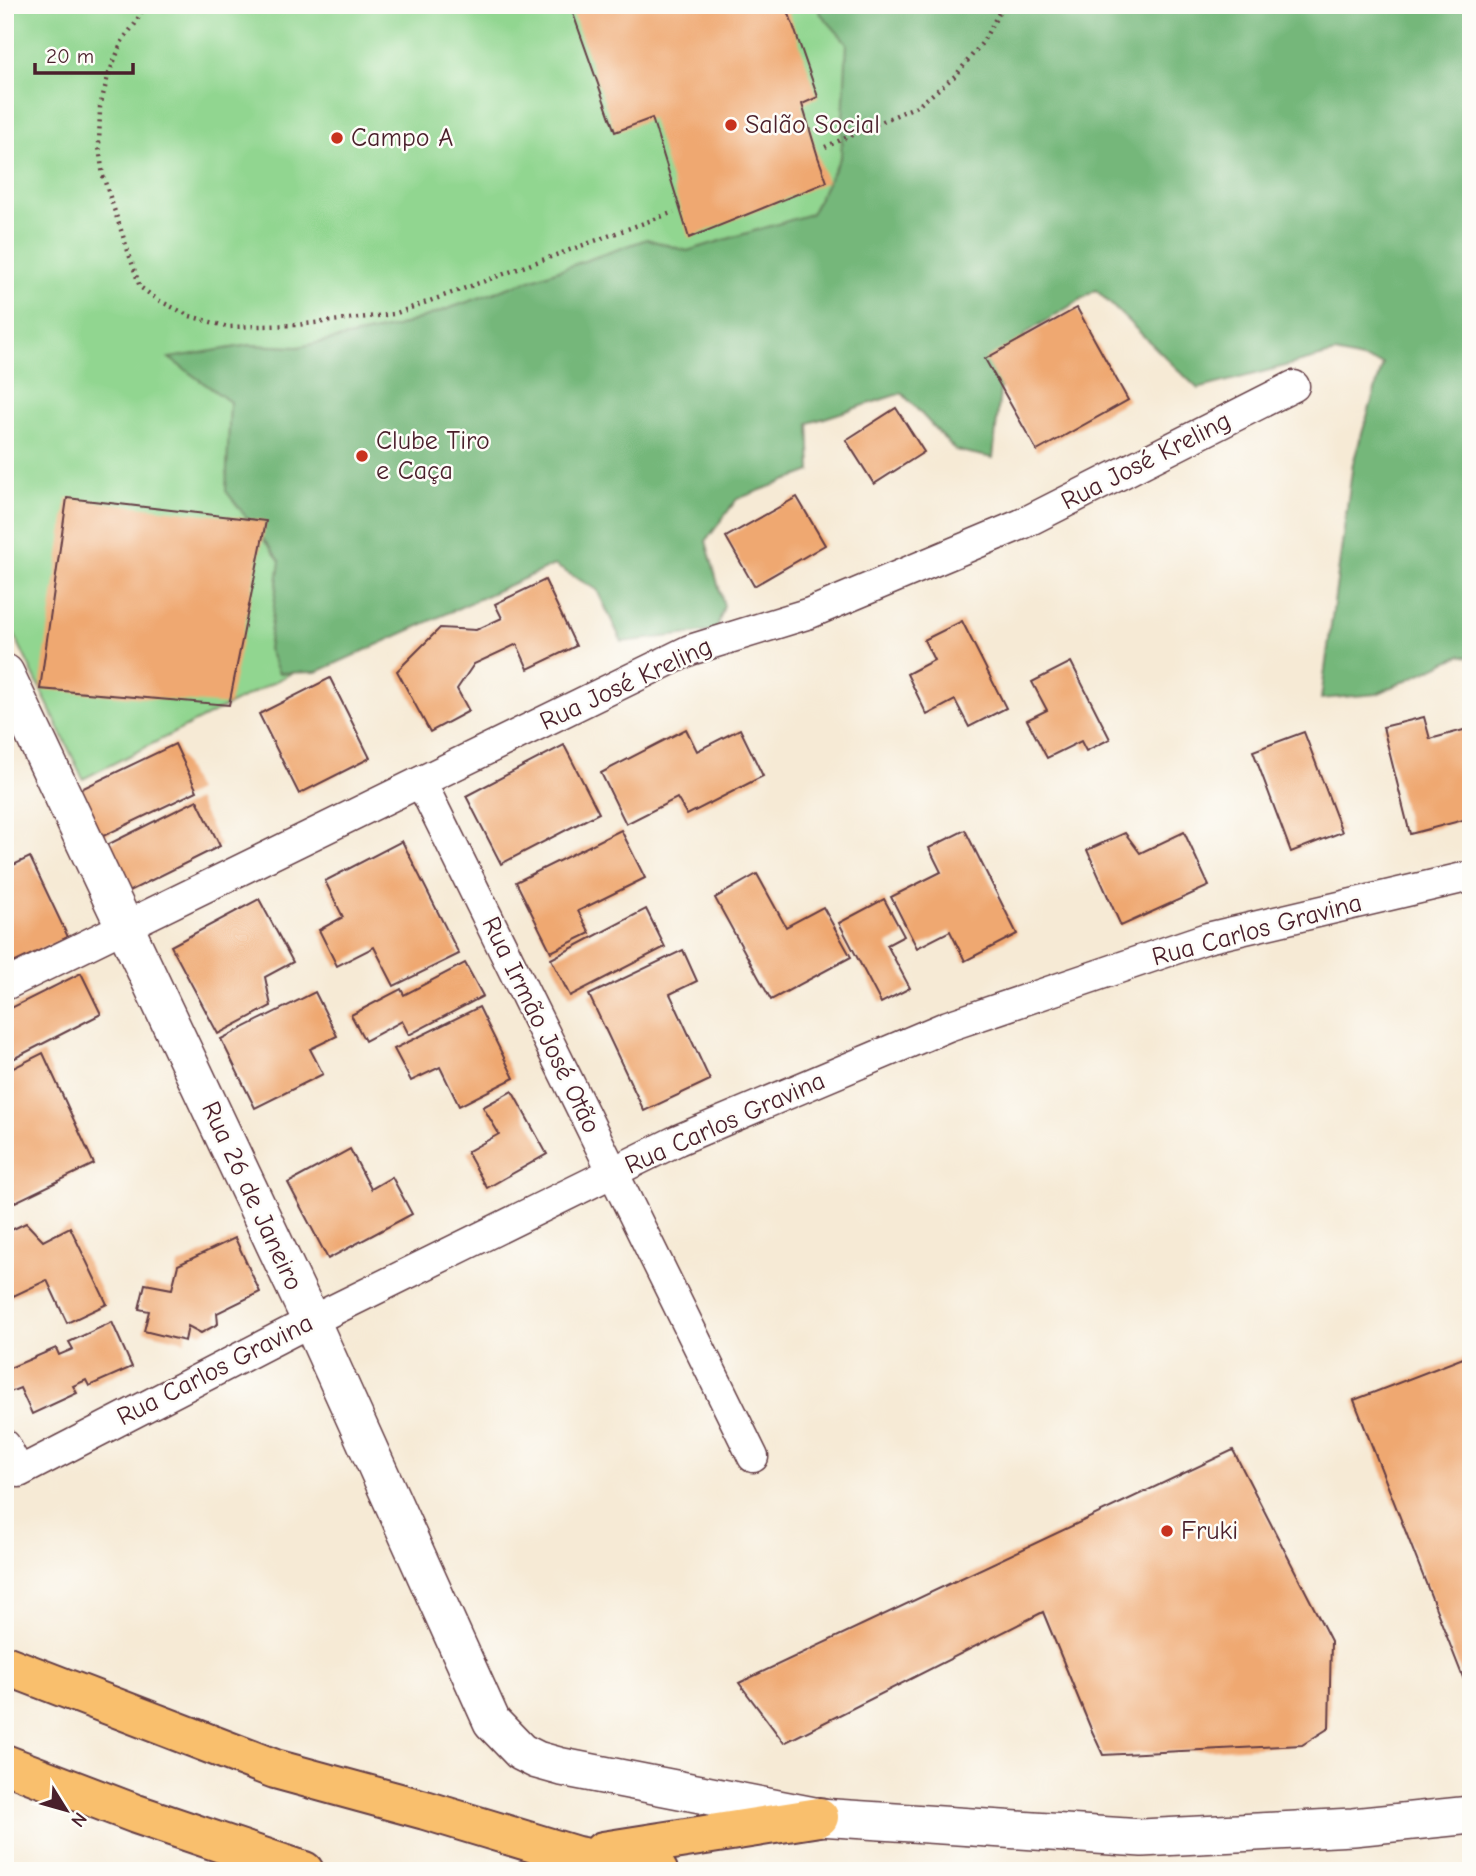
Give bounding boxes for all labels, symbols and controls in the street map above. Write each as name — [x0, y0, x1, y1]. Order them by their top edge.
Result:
scale bar — [35, 32, 133, 76]
text: 20 m — [46, 44, 94, 68]
place label: Salão Social — [745, 110, 880, 140]
marker: Salão Social — [723, 117, 739, 133]
place label: Campo A — [351, 123, 453, 153]
marker: Campo A — [329, 130, 345, 146]
street label: Rua José Kreling — [1056, 405, 1236, 517]
place label: Clube Tiro e Caça — [376, 426, 490, 486]
marker: Clube Tiro e Caça — [354, 448, 370, 464]
street label: Rua José Kreling — [535, 631, 717, 737]
street label: Rua Carlos Gravina — [1149, 888, 1365, 972]
street label: Rua Irmão José Otão — [476, 912, 606, 1138]
street label: Rua Carlos Gravina — [620, 1065, 830, 1181]
street label: Rua 26 de Janeiro — [195, 1097, 309, 1295]
street label: Rua Carlos Gravina — [112, 1308, 318, 1432]
place label: Fruki — [1181, 1516, 1238, 1546]
marker: Fruki — [1159, 1523, 1175, 1539]
north arrow — [32, 1774, 102, 1844]
text: N — [66, 1808, 91, 1831]

